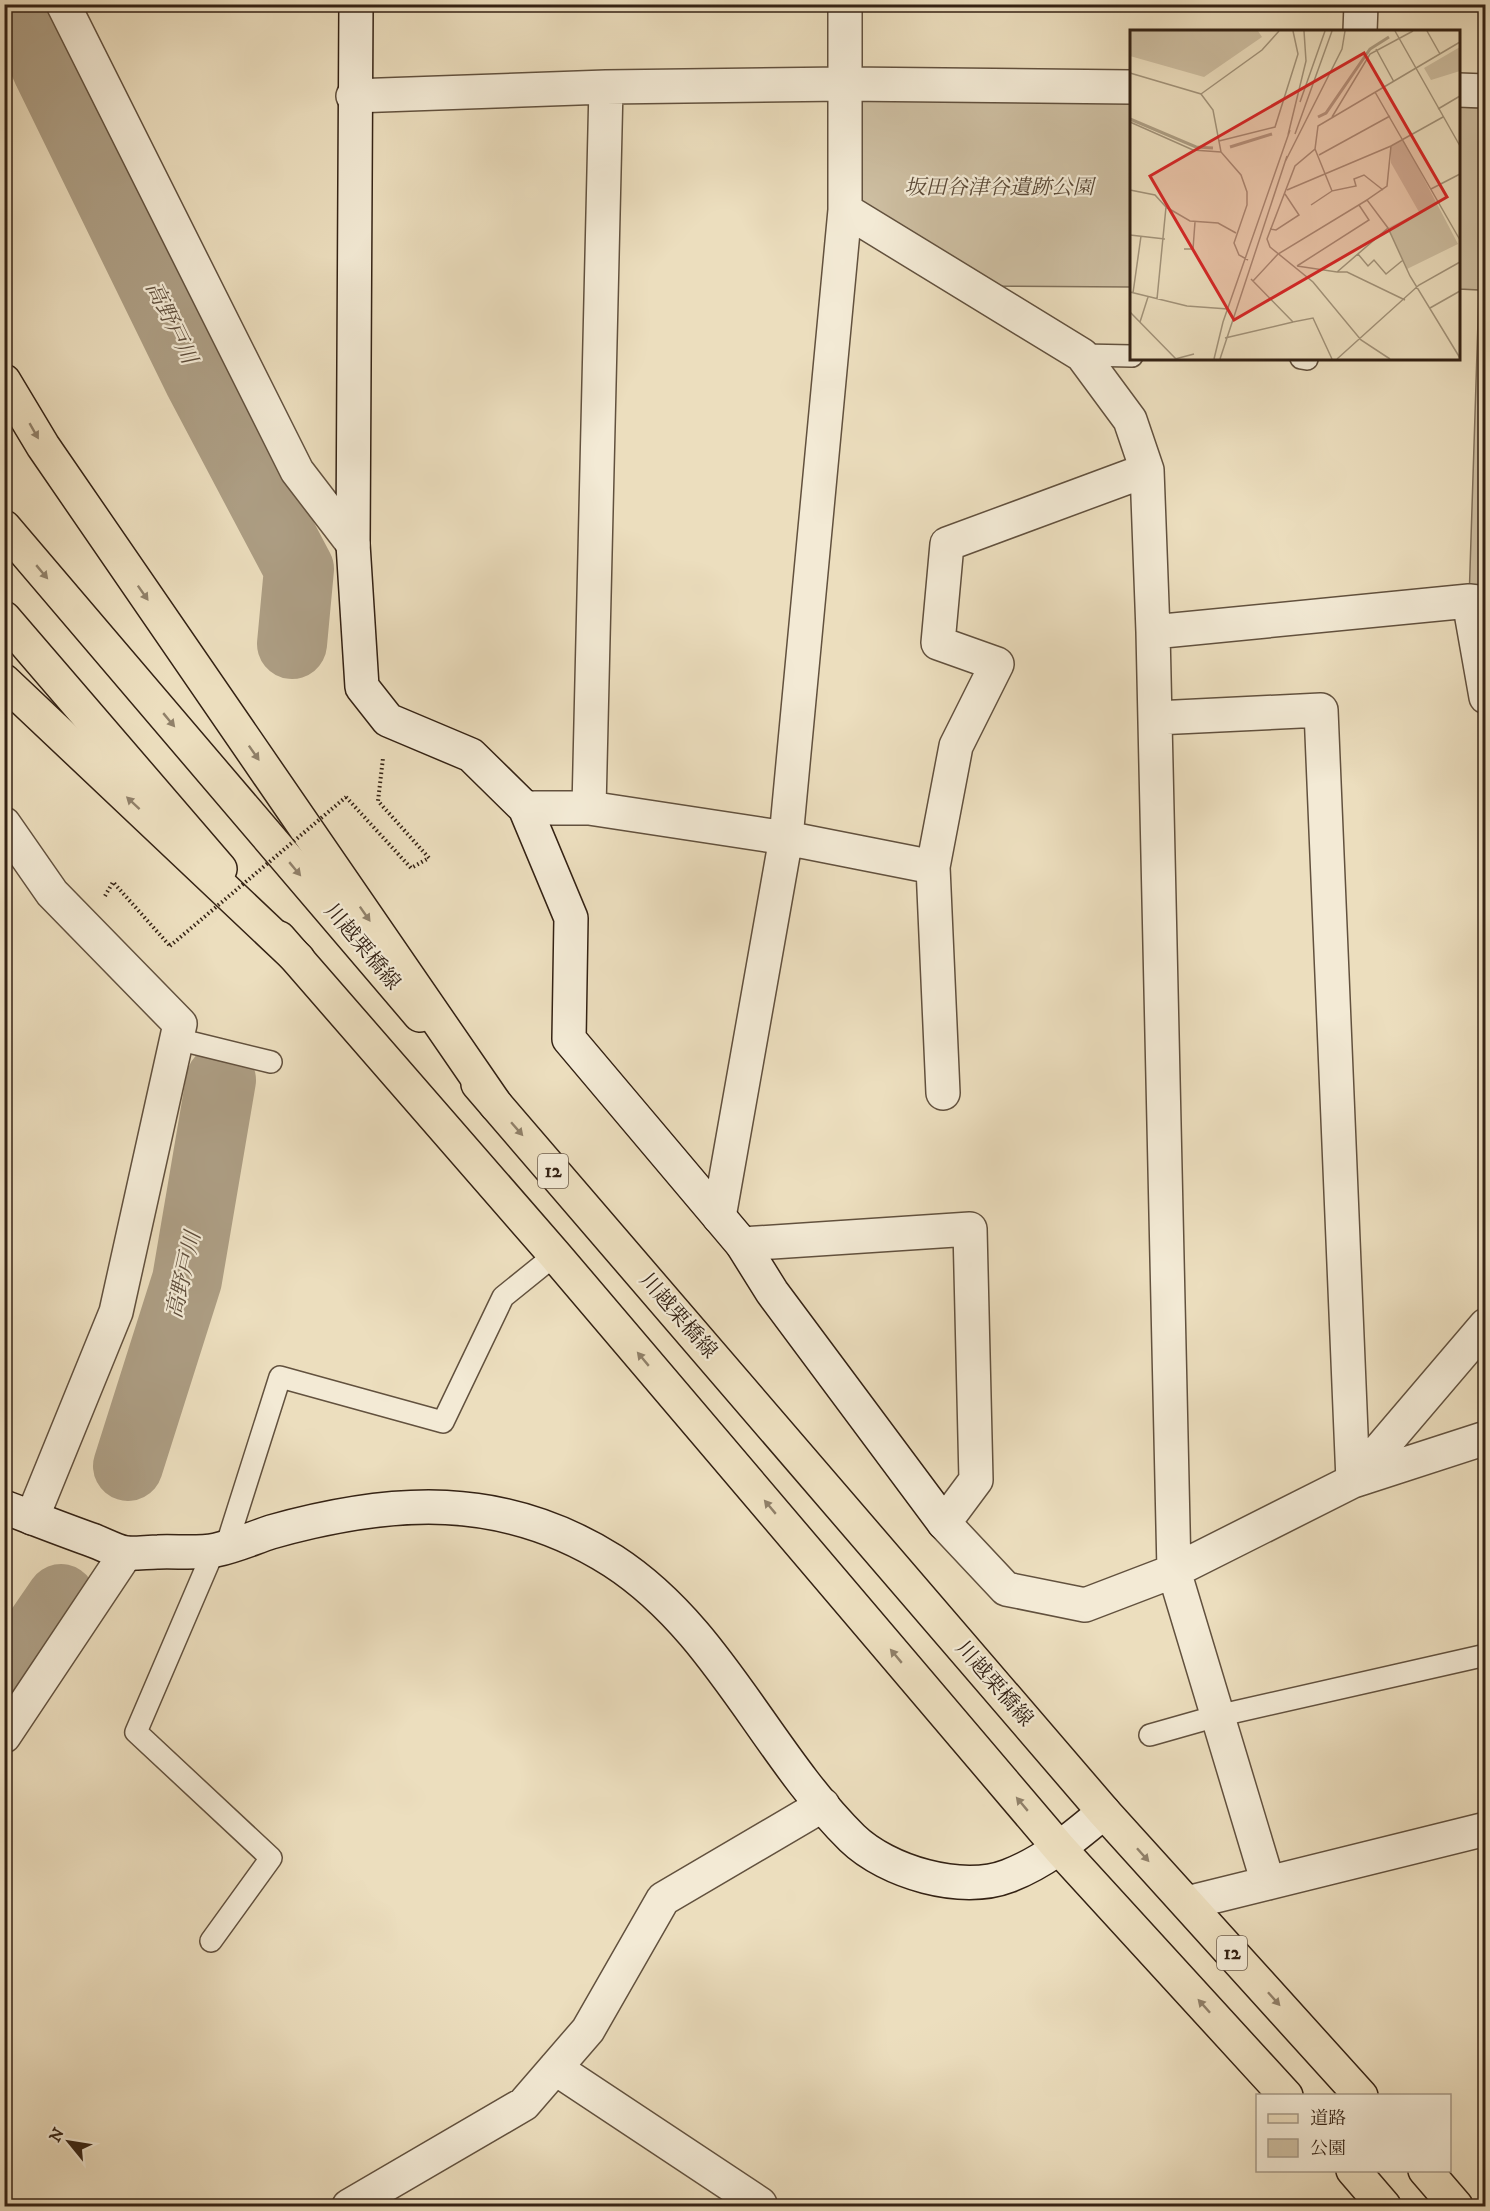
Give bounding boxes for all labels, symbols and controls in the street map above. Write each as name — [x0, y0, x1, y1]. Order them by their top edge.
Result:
inset map — [1130, 30, 1460, 360]
park label: 坂田谷津谷遺跡公園 — [905, 175, 1096, 201]
water label: 高野戸川 — [140, 278, 203, 370]
one-way arrow — [29, 423, 39, 440]
one-way arrow — [36, 564, 49, 580]
one-way arrow — [138, 584, 149, 601]
one-way arrow — [162, 712, 175, 727]
one-way arrow — [248, 745, 260, 761]
one-way arrow — [126, 796, 141, 810]
one-way arrow — [289, 861, 302, 877]
street label: 川越栗橋線 — [318, 898, 406, 996]
one-way arrow — [359, 906, 370, 922]
one-way arrow — [510, 1121, 523, 1136]
road number: 12 — [538, 1154, 568, 1188]
water label: 高野戸川 — [161, 1227, 208, 1321]
street label: 川越栗橋線 — [634, 1268, 722, 1364]
one-way arrow — [637, 1351, 650, 1367]
one-way arrow — [763, 1499, 776, 1515]
street label: 川越栗橋線 — [950, 1636, 1038, 1732]
one-way arrow — [890, 1649, 903, 1664]
one-way arrow — [1016, 1797, 1029, 1812]
one-way arrow — [1136, 1847, 1149, 1862]
road number: 12 — [1217, 1936, 1247, 1970]
one-way arrow — [1267, 1992, 1281, 2007]
one-way arrow — [1197, 1999, 1211, 2013]
legend — [1256, 2094, 1451, 2172]
text: 道路 — [1310, 2108, 1346, 2130]
north arrow — [39, 2112, 99, 2172]
text: N — [45, 2124, 69, 2146]
text: 公園 — [1310, 2138, 1346, 2160]

